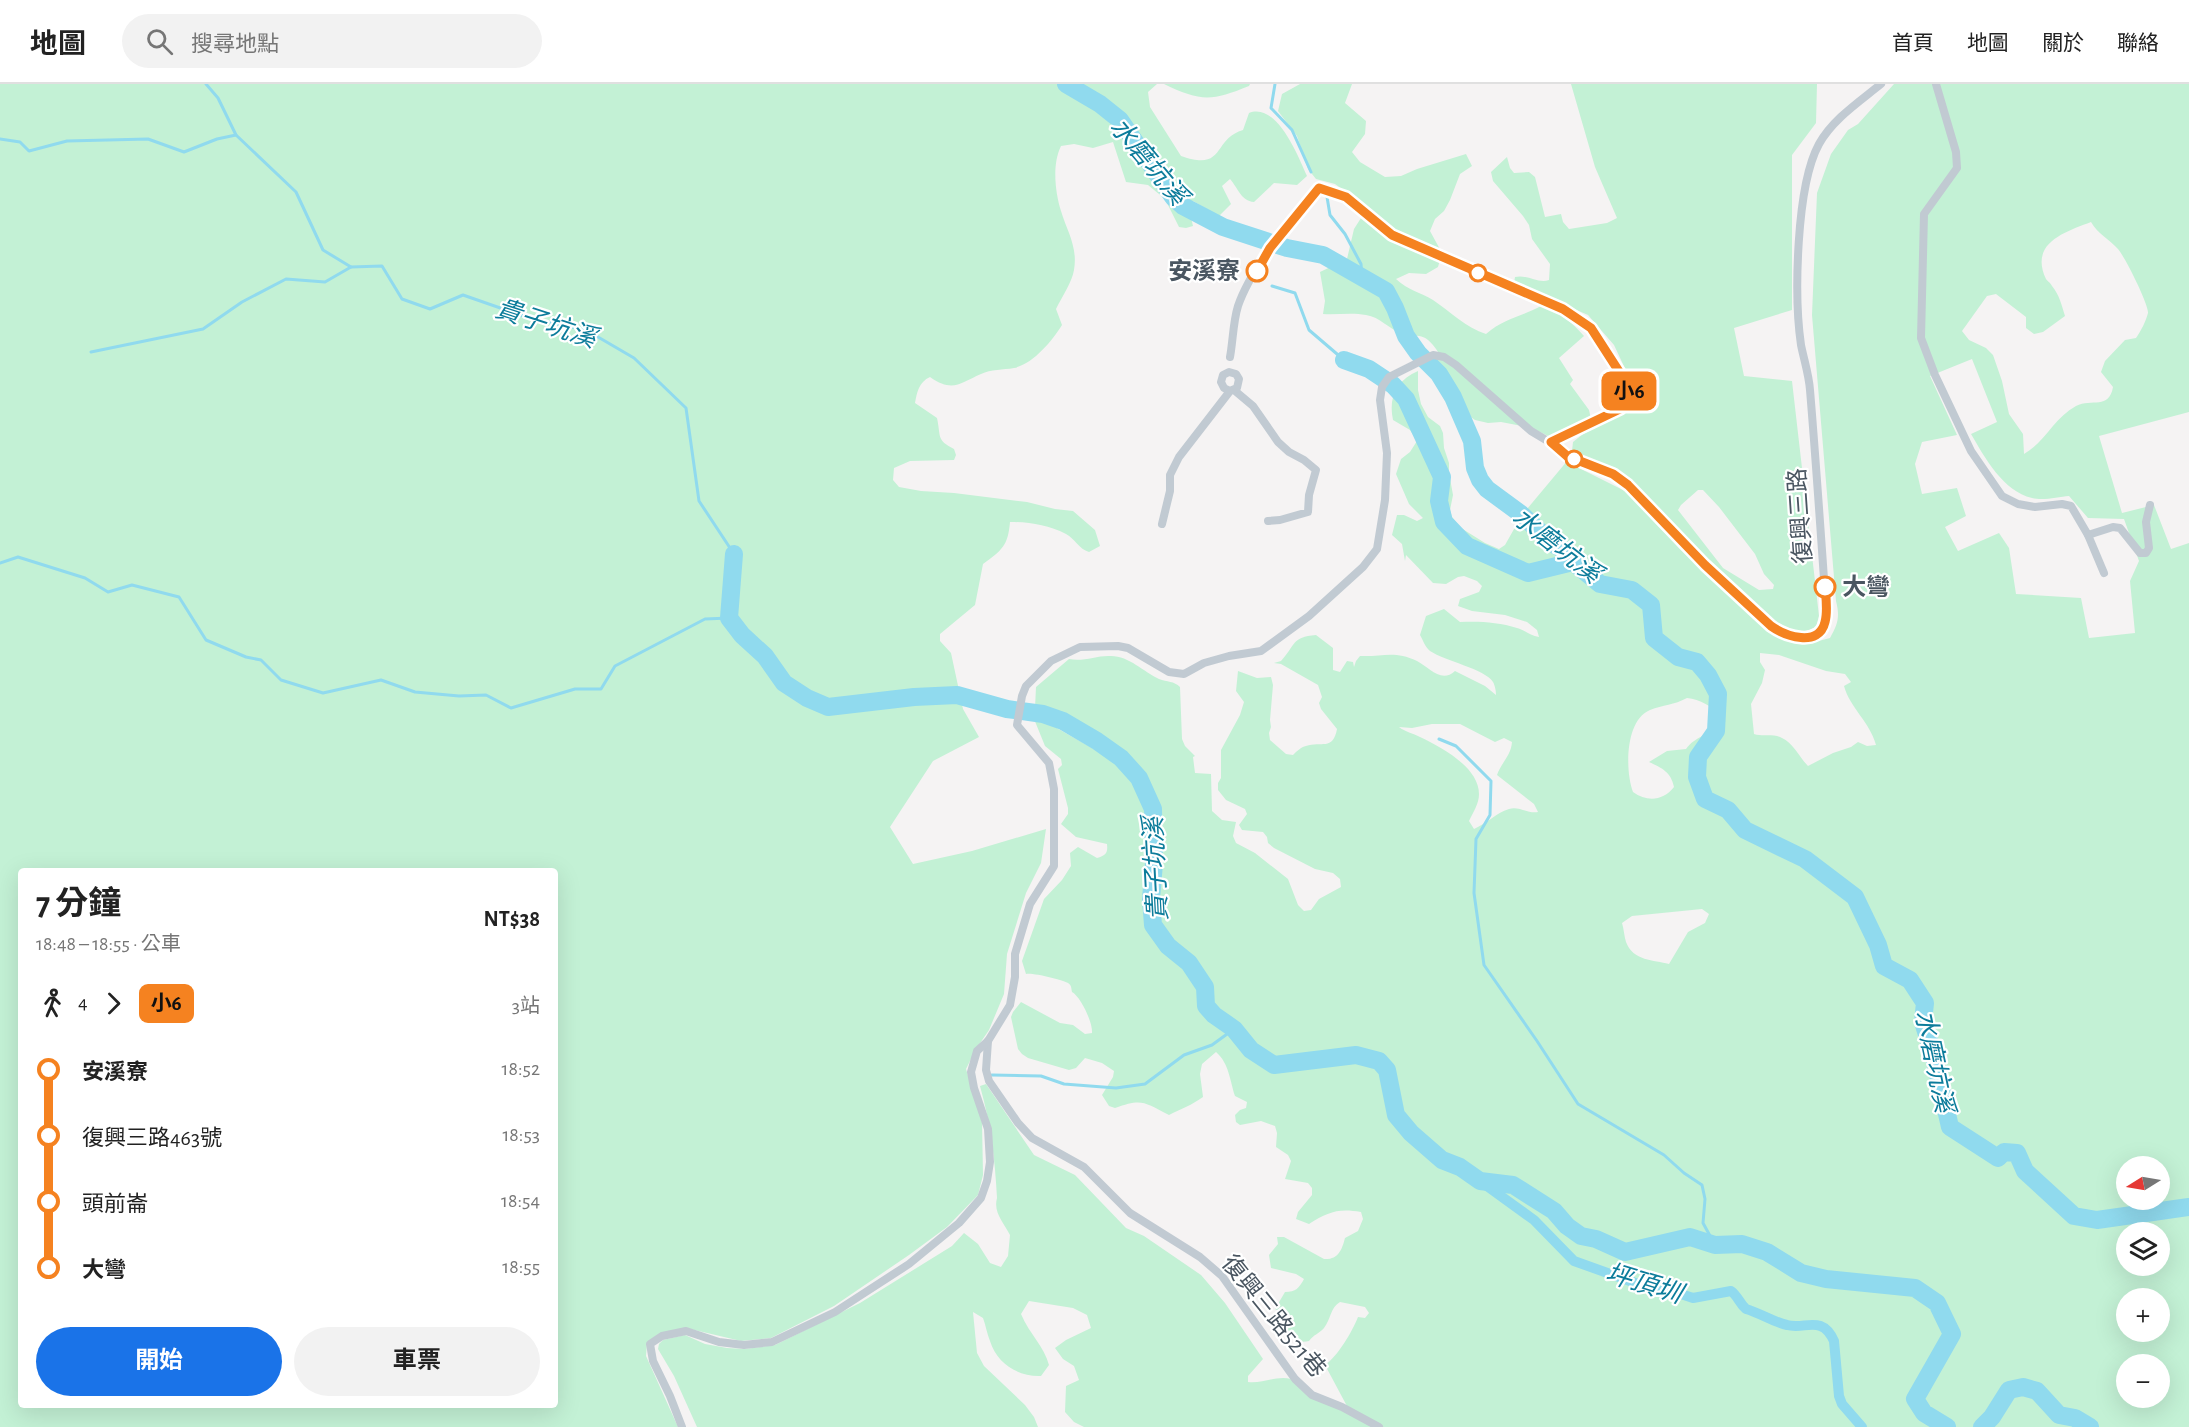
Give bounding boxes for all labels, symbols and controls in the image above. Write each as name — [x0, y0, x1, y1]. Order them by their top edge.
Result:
search box — [122, 14, 542, 68]
icon: search — [143, 25, 176, 58]
text: 地圖 — [30, 31, 86, 59]
text: 搜尋地點 — [191, 33, 279, 55]
text: 首頁 — [1892, 33, 1934, 54]
text: 地圖 — [1967, 33, 2009, 54]
text: 關於 — [2042, 33, 2084, 54]
text: 聯絡 — [2117, 33, 2159, 54]
water label: 水磨坑溪 — [1105, 112, 1196, 213]
place label: 安溪寮 — [1168, 258, 1240, 284]
marker: 安溪寮 — [1246, 260, 1268, 282]
unlabelled marker — [1469, 264, 1487, 282]
water label: 貴子坑溪 — [492, 294, 604, 354]
line badge: 小6 — [1602, 372, 1656, 410]
text: 小6 — [1613, 381, 1645, 402]
unlabelled marker — [1565, 450, 1583, 468]
street label: 復興三路 — [1784, 467, 1816, 565]
water label: 水磨坑溪 — [1507, 502, 1610, 591]
place label: 大彎 — [1842, 574, 1890, 600]
marker: 大彎 — [1814, 576, 1836, 598]
water label: 貴子坑溪 — [1138, 812, 1172, 922]
text: 7 分鐘 — [36, 888, 121, 921]
text: NT$38 — [484, 908, 540, 930]
text: 18:48 – 18:55 · 公車 — [36, 934, 181, 954]
icon: walk — [36, 987, 69, 1020]
icon: forward — [97, 987, 130, 1020]
text: 4 — [78, 993, 88, 1013]
text: 小6 — [151, 993, 182, 1014]
text: 3站 — [512, 996, 540, 1016]
water label: 水磨坑溪 — [1910, 1007, 1960, 1119]
text: 18:52 — [502, 1059, 540, 1079]
text: 安溪寮 — [82, 1061, 148, 1083]
text: 18:53 — [502, 1125, 540, 1145]
text: 復興三路463號 — [82, 1127, 222, 1149]
north arrow — [2116, 1156, 2170, 1210]
map controls — [2116, 1156, 2170, 1408]
text: 18:54 — [501, 1191, 540, 1211]
text: 頭前崙 — [82, 1193, 148, 1215]
button: layers — [2116, 1222, 2170, 1276]
street label: 復興三路521巷 — [1217, 1250, 1331, 1382]
text: 18:55 — [502, 1257, 540, 1277]
text: 大彎 — [82, 1259, 126, 1281]
water label: 坪頂圳 — [1603, 1259, 1689, 1309]
button: + — [2116, 1288, 2170, 1342]
button: 開始 — [36, 1327, 282, 1396]
button: 車票 — [294, 1327, 540, 1396]
button: − — [2116, 1354, 2170, 1408]

